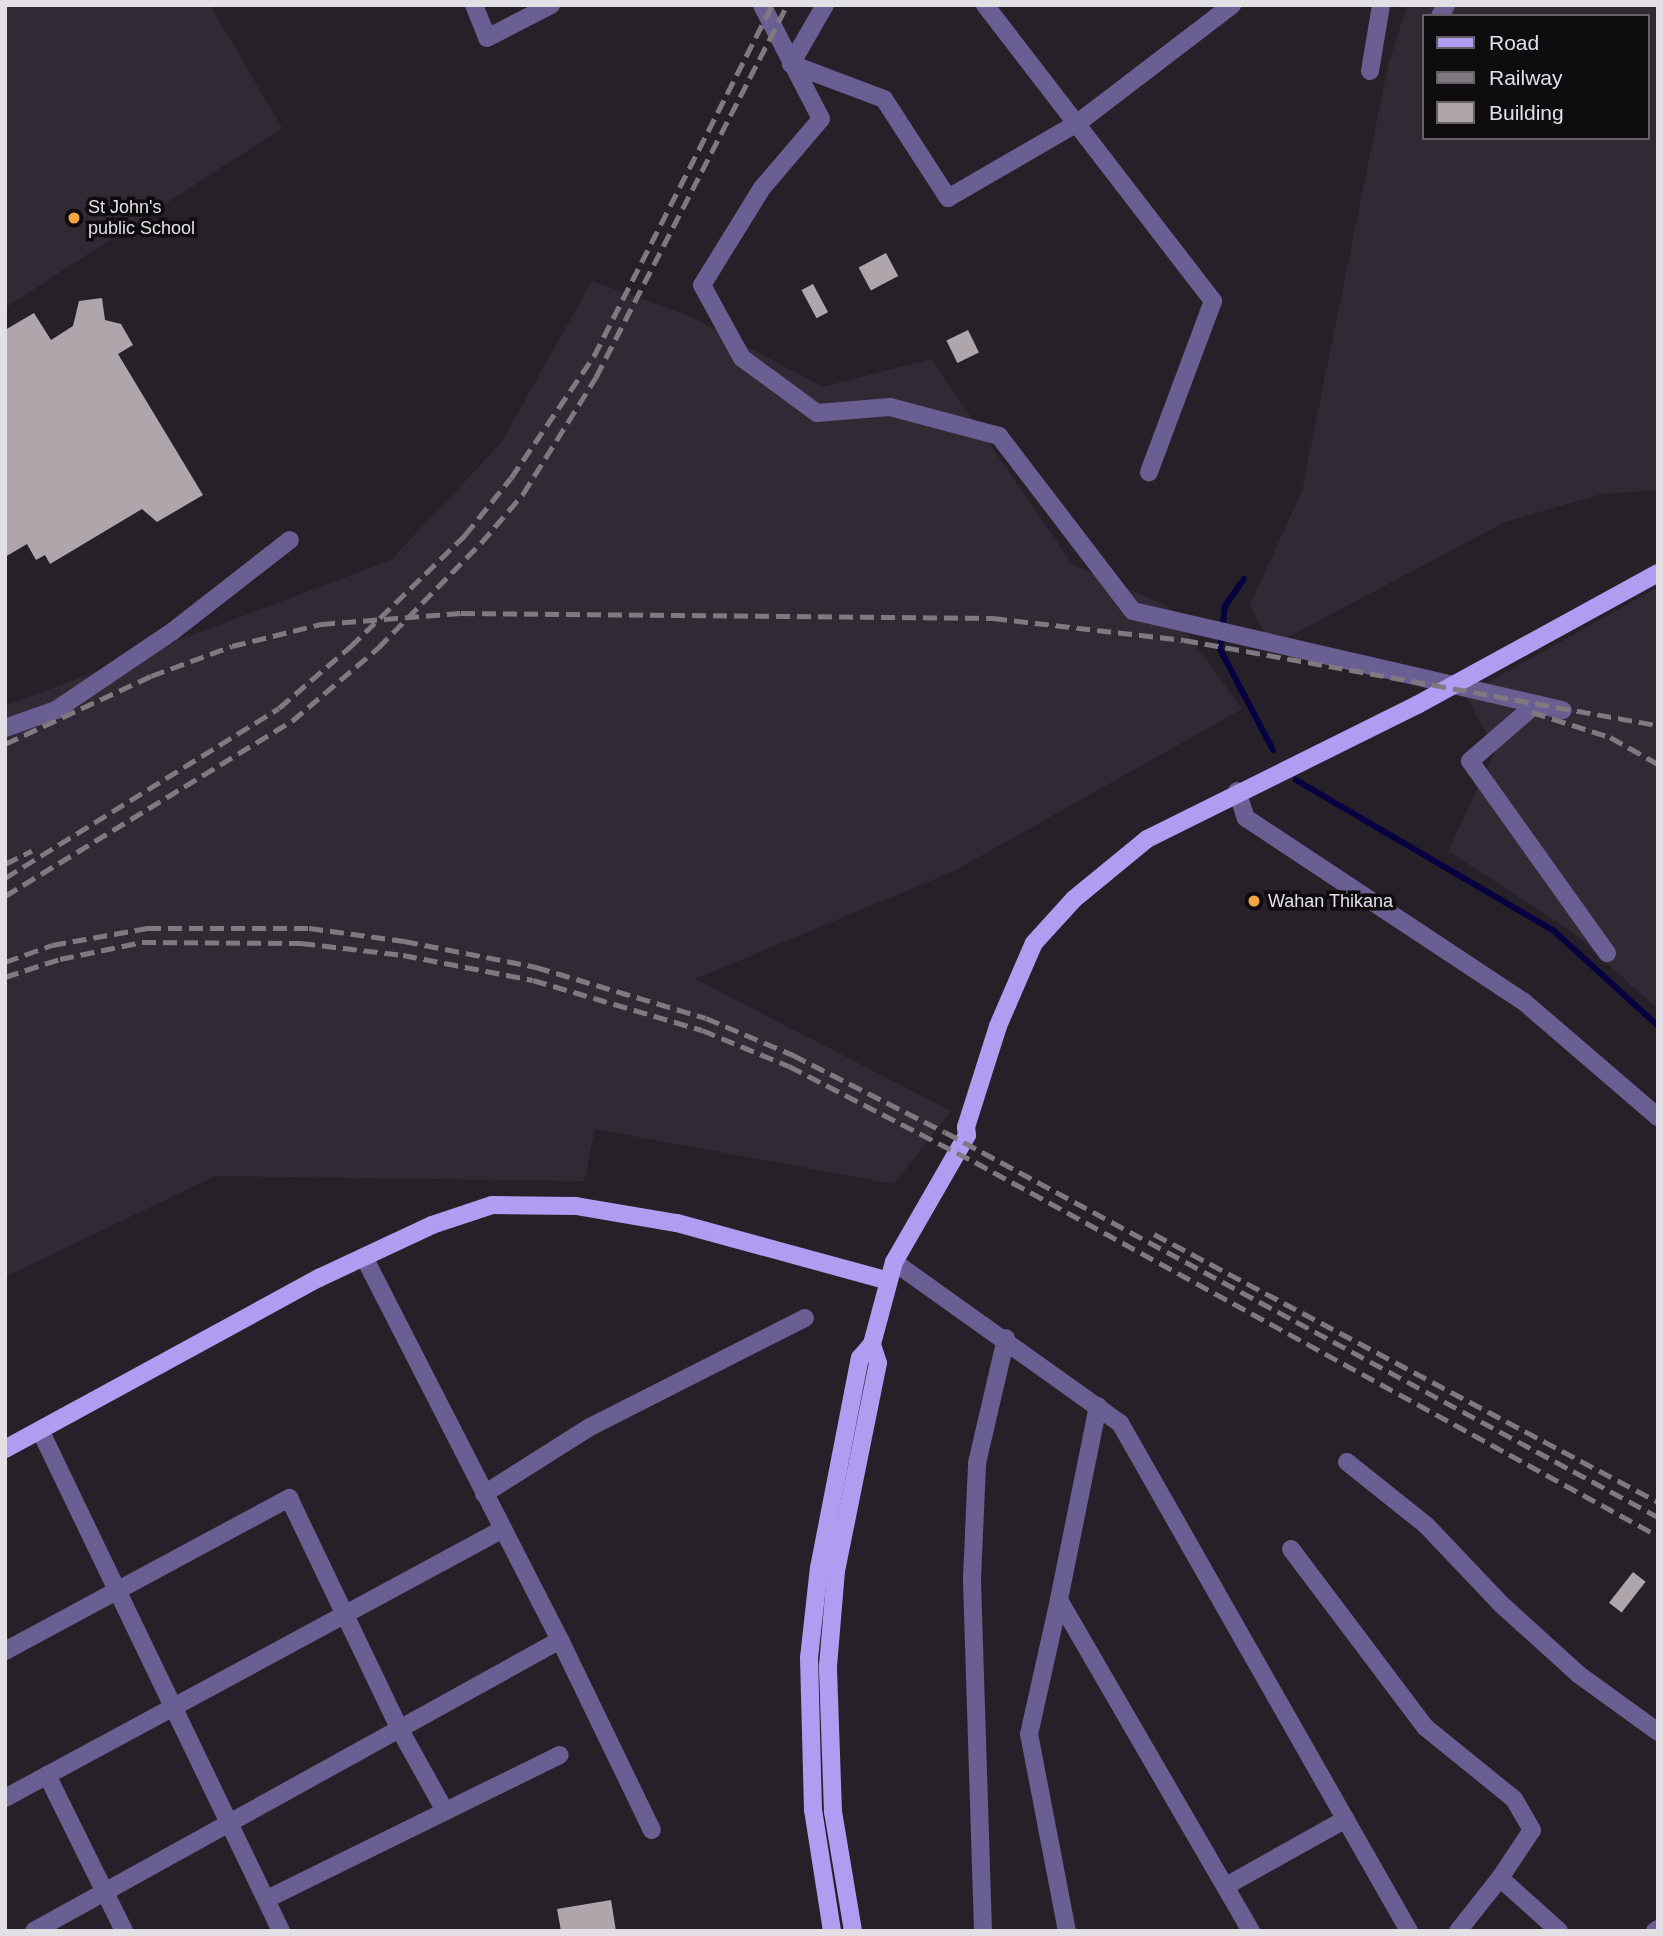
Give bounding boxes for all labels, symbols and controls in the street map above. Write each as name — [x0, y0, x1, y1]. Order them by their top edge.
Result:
legend — [1422, 14, 1649, 140]
text: Road — [1489, 31, 1539, 54]
text: Railway — [1489, 66, 1563, 89]
text: Building — [1489, 101, 1564, 124]
place label: St John's public School — [88, 197, 195, 240]
marker: St John's public School — [66, 210, 82, 226]
place label: Wahan Thikana — [1268, 890, 1393, 912]
marker: Wahan Thikana — [1246, 893, 1262, 909]

